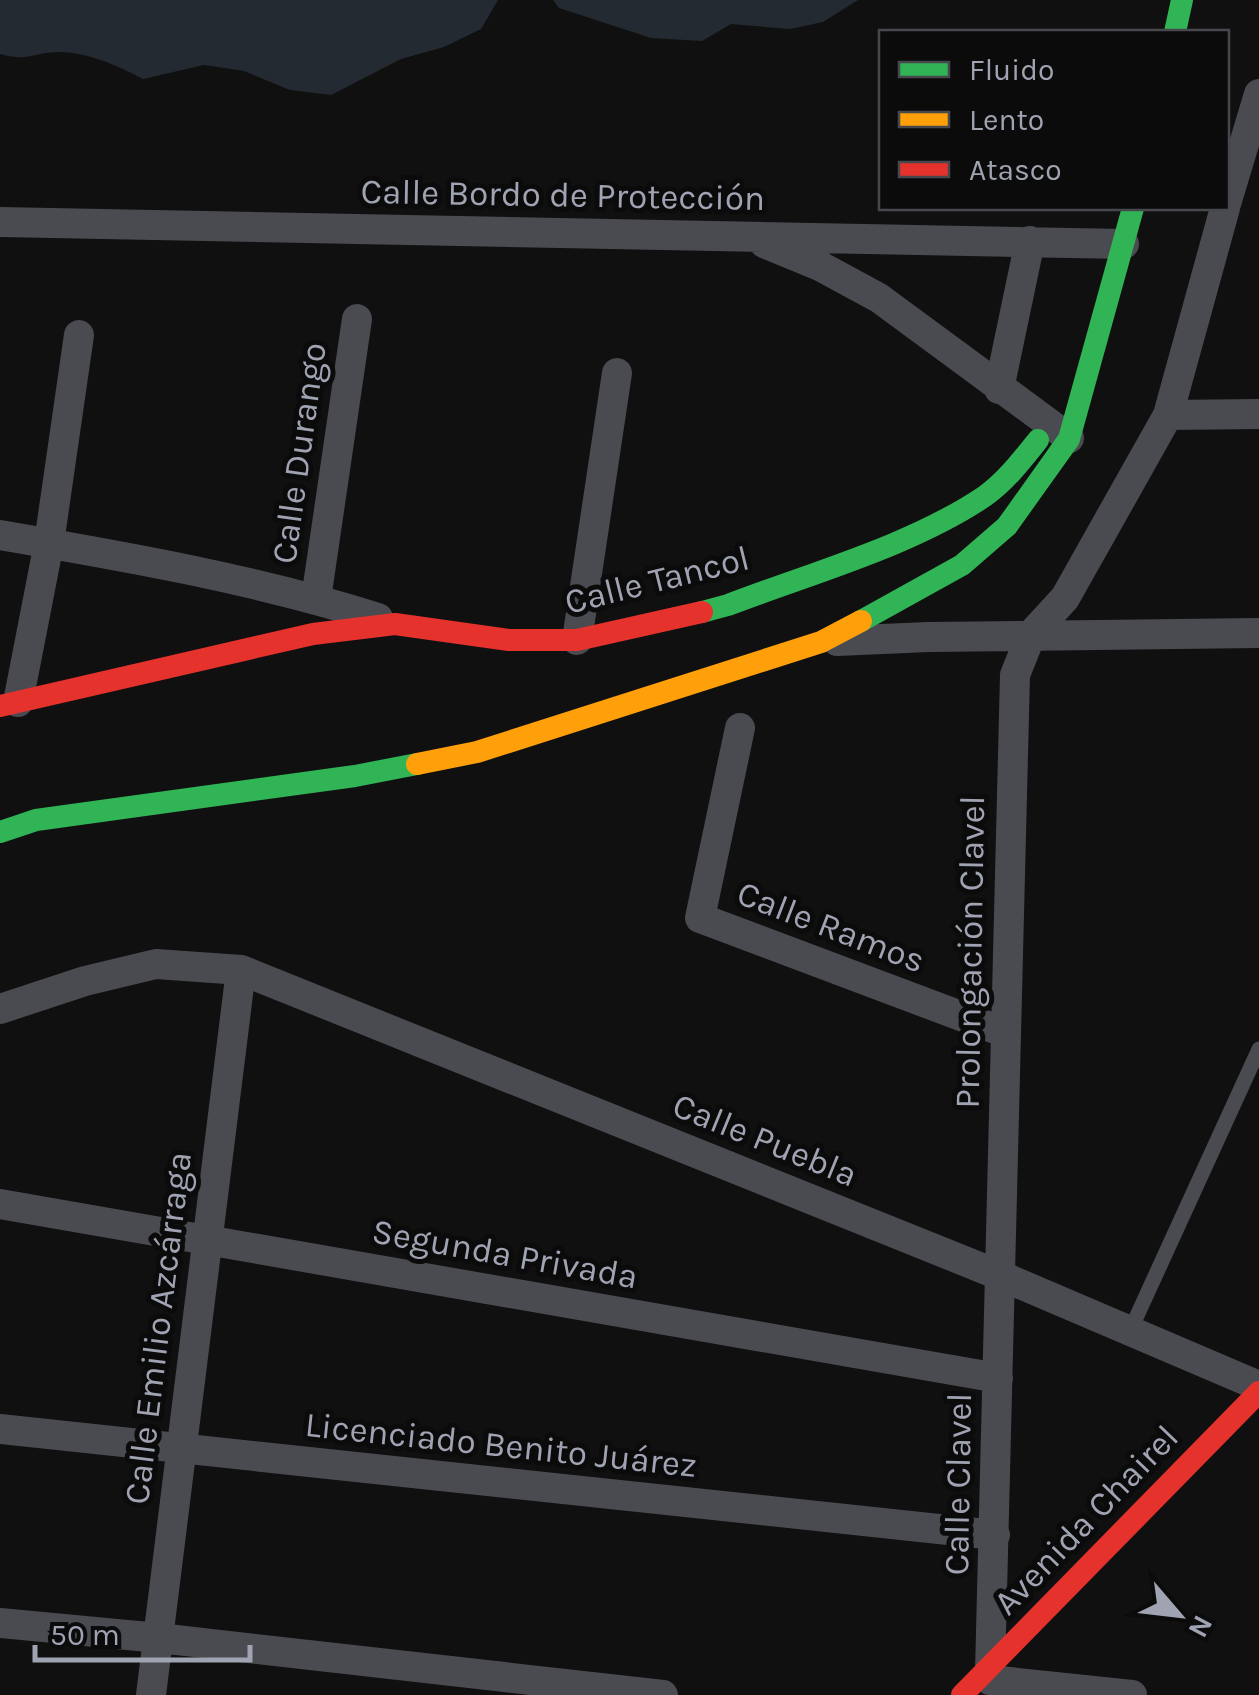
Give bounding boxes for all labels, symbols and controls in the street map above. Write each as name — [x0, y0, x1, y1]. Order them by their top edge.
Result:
legend — [879, 30, 1229, 210]
text: Fluido — [969, 52, 1054, 88]
text: Lento — [969, 102, 1044, 138]
text: Atasco — [969, 152, 1062, 188]
street label: Calle Bordo de Protección — [360, 171, 766, 219]
street label: Calle Durango — [263, 340, 335, 566]
street label: Calle Tancol — [561, 537, 753, 623]
street label: Prolongación Clavel — [947, 795, 993, 1109]
street label: Calle Ramos — [731, 872, 931, 982]
street label: Calle Puebla — [667, 1084, 863, 1196]
street label: Calle Emilio Azcárraga — [116, 1149, 200, 1507]
street label: Segunda Privada — [369, 1210, 641, 1298]
street label: Calle Clavel — [936, 1392, 980, 1576]
street label: Licenciado Benito Juárez — [303, 1404, 699, 1486]
street label: Avenida Chairel — [985, 1417, 1187, 1623]
north arrow — [1129, 1565, 1229, 1665]
scale bar — [35, 1600, 250, 1662]
text: N — [1181, 1610, 1220, 1643]
text: 50 m — [50, 1617, 120, 1653]

